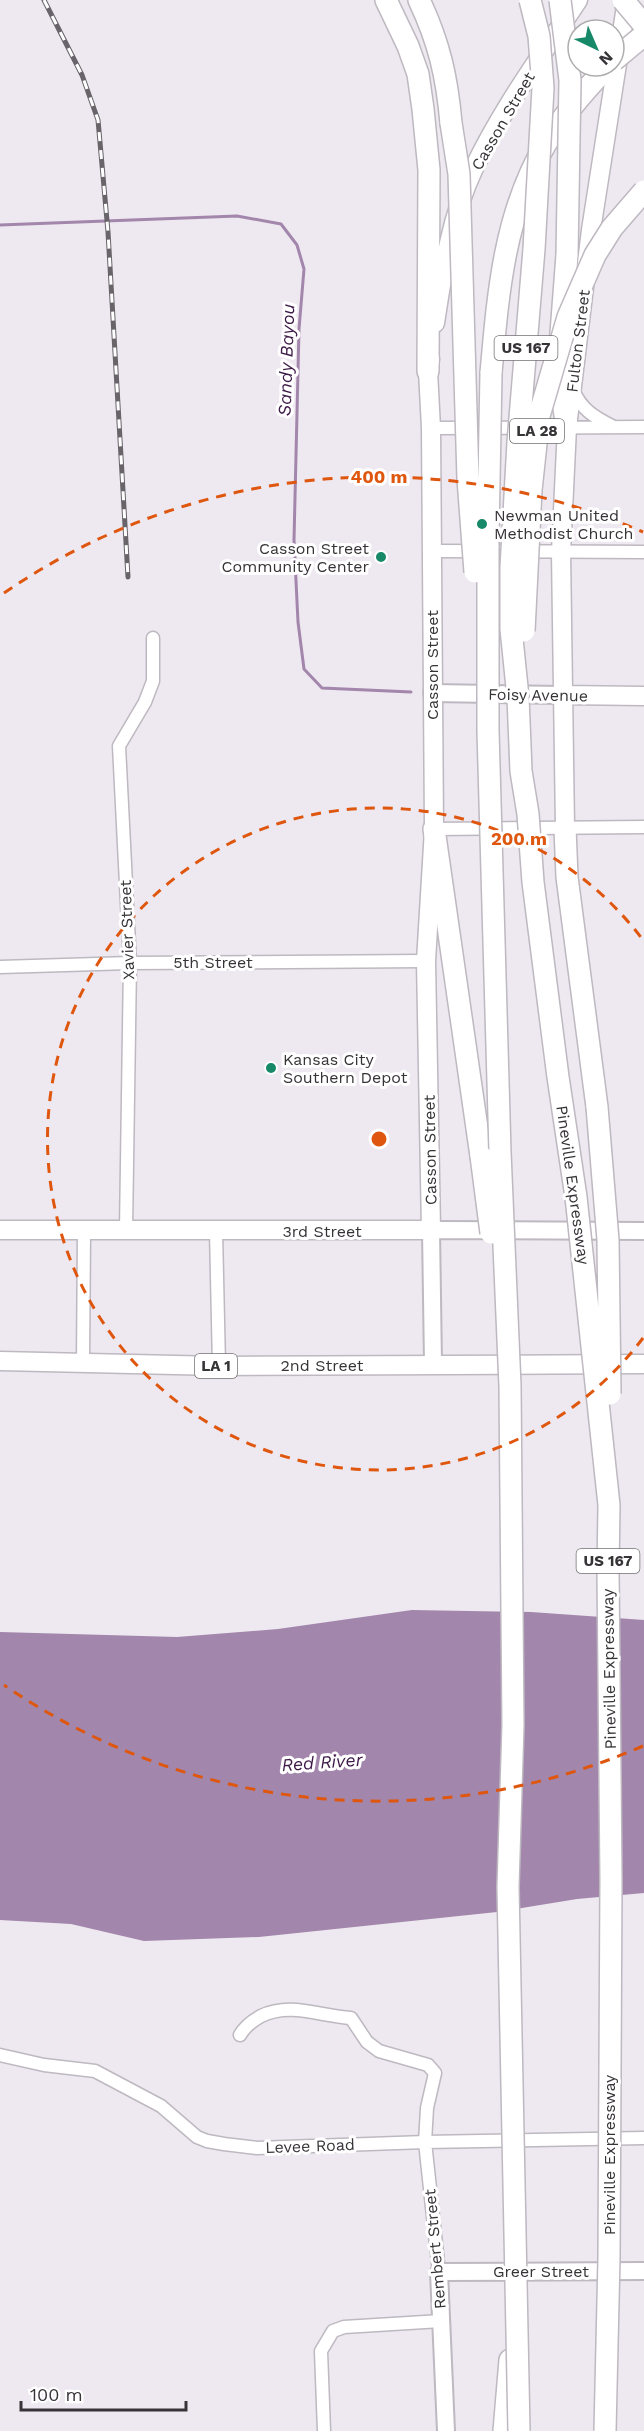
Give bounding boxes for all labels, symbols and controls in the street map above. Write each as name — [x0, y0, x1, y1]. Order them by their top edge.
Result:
north arrow — [566, 18, 626, 78]
text: N — [595, 47, 617, 69]
street label: Casson Street — [467, 68, 539, 173]
street label: Fulton Street — [562, 288, 594, 393]
water label: Sandy Bayou — [274, 303, 298, 417]
road number: US 167 — [494, 336, 558, 360]
road number: LA 28 — [510, 419, 564, 443]
text: 400 m — [351, 466, 407, 487]
place label: Newman United Methodist Church — [494, 506, 634, 543]
marker: Newman United Methodist Church — [475, 517, 489, 531]
place label: Casson Street Community Center — [221, 539, 369, 576]
marker: Casson Street Community Center — [374, 550, 388, 564]
street label: Casson Street — [423, 610, 442, 720]
street label: Foisy Avenue — [488, 685, 588, 705]
text: 200 m — [491, 828, 547, 849]
street label: Xavier Street — [116, 879, 138, 980]
street label: 5th Street — [173, 953, 253, 972]
place label: Kansas City Southern Depot — [283, 1050, 408, 1087]
marker: Kansas City Southern Depot — [264, 1061, 278, 1075]
street label: Casson Street — [420, 1095, 440, 1205]
street label: Pineville Expressway — [552, 1104, 594, 1267]
centre of rings — [369, 1129, 389, 1149]
street label: 3rd Street — [282, 1222, 362, 1241]
road number: LA 1 — [195, 1354, 237, 1378]
street label: 2nd Street — [281, 1356, 364, 1375]
road number: US 167 — [576, 1549, 640, 1573]
street label: Pineville Expressway — [598, 1588, 620, 1750]
water label: Red River — [281, 1749, 364, 1775]
street label: Pineville Expressway — [600, 2074, 619, 2235]
street label: Levee Road — [265, 2135, 355, 2157]
street label: Rembert Street — [420, 2188, 450, 2310]
street label: Greer Street — [493, 2262, 589, 2281]
scale bar — [21, 2374, 186, 2412]
text: 100 m — [30, 2384, 83, 2405]

